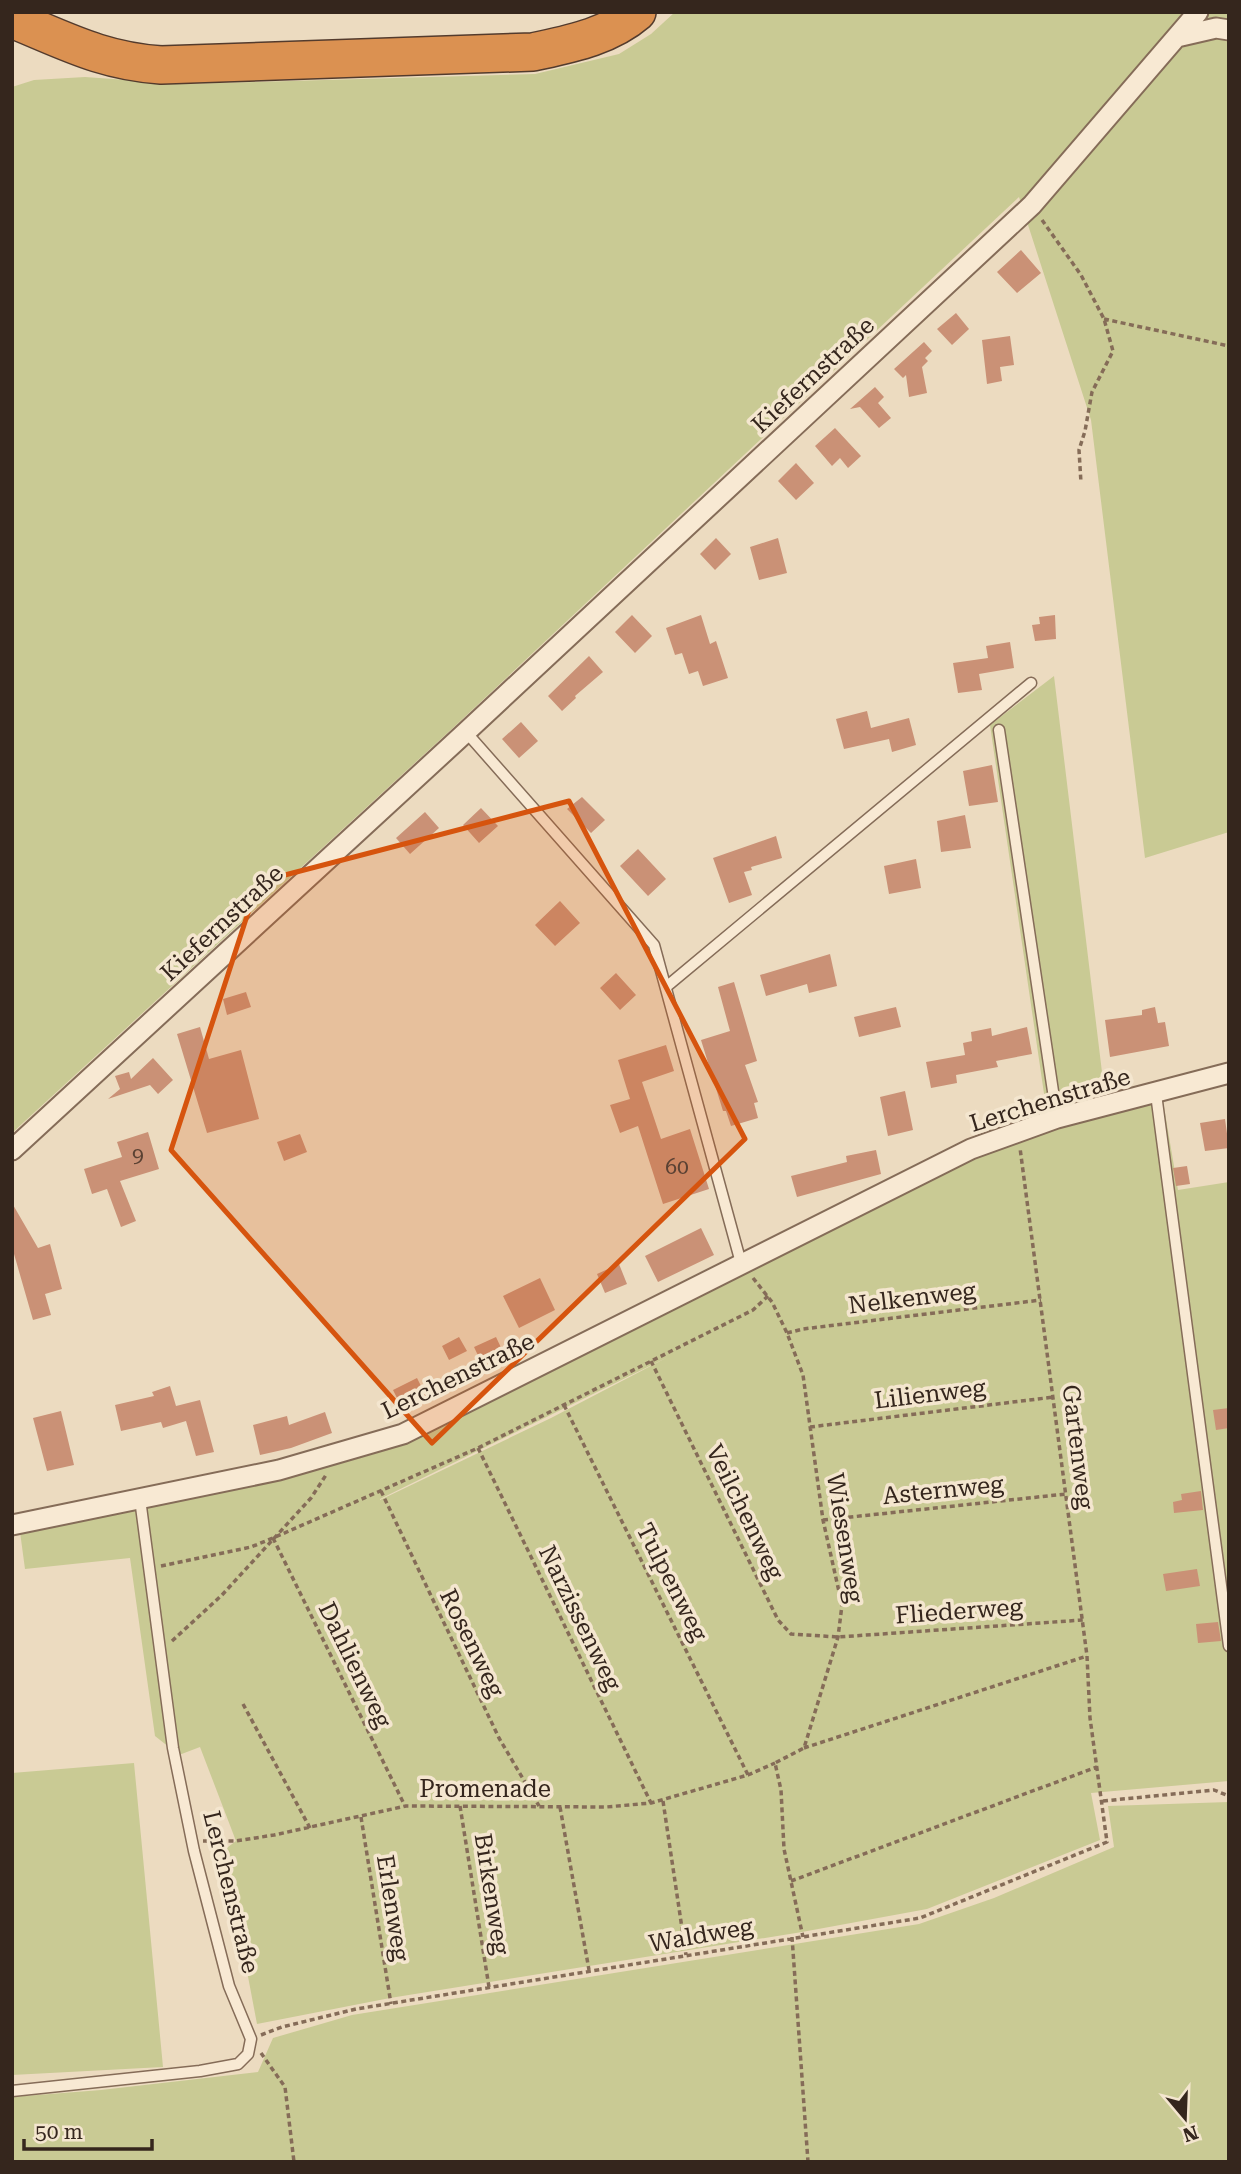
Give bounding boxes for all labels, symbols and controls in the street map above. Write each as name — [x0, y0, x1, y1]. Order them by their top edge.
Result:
street label: Kiefernstraße — [746, 311, 880, 439]
street label: Kiefernstraße — [155, 859, 289, 987]
street label: Lerchenstraße — [966, 1062, 1134, 1138]
house number: 9 — [132, 1143, 144, 1167]
house number: 60 — [665, 1155, 689, 1179]
street label: Nelkenweg — [847, 1276, 978, 1320]
street label: Lerchenstraße — [377, 1327, 539, 1425]
street label: Lilienweg — [873, 1373, 988, 1415]
street label: Gartenweg — [1056, 1383, 1100, 1511]
street label: Veilchenweg — [700, 1440, 790, 1585]
street label: Asternweg — [881, 1470, 1005, 1510]
street label: Wiesenweg — [821, 1471, 869, 1605]
street label: Tulpenweg — [630, 1518, 714, 1646]
street label: Narzissenweg — [533, 1541, 627, 1695]
street label: Rosenweg — [434, 1584, 510, 1702]
street label: Fliederweg — [894, 1593, 1024, 1629]
street label: Dahlienweg — [313, 1598, 398, 1733]
street label: Promenade — [419, 1775, 551, 1803]
street label: Lerchenstraße — [197, 1808, 265, 1976]
street label: Birkenweg — [469, 1831, 515, 1957]
street label: Erlenweg — [371, 1853, 415, 1963]
street label: Waldweg — [647, 1912, 756, 1958]
north arrow — [1150, 2083, 1220, 2153]
scale bar — [24, 2108, 152, 2152]
text: 50 m — [35, 2120, 83, 2144]
text: N — [1179, 2120, 1201, 2147]

